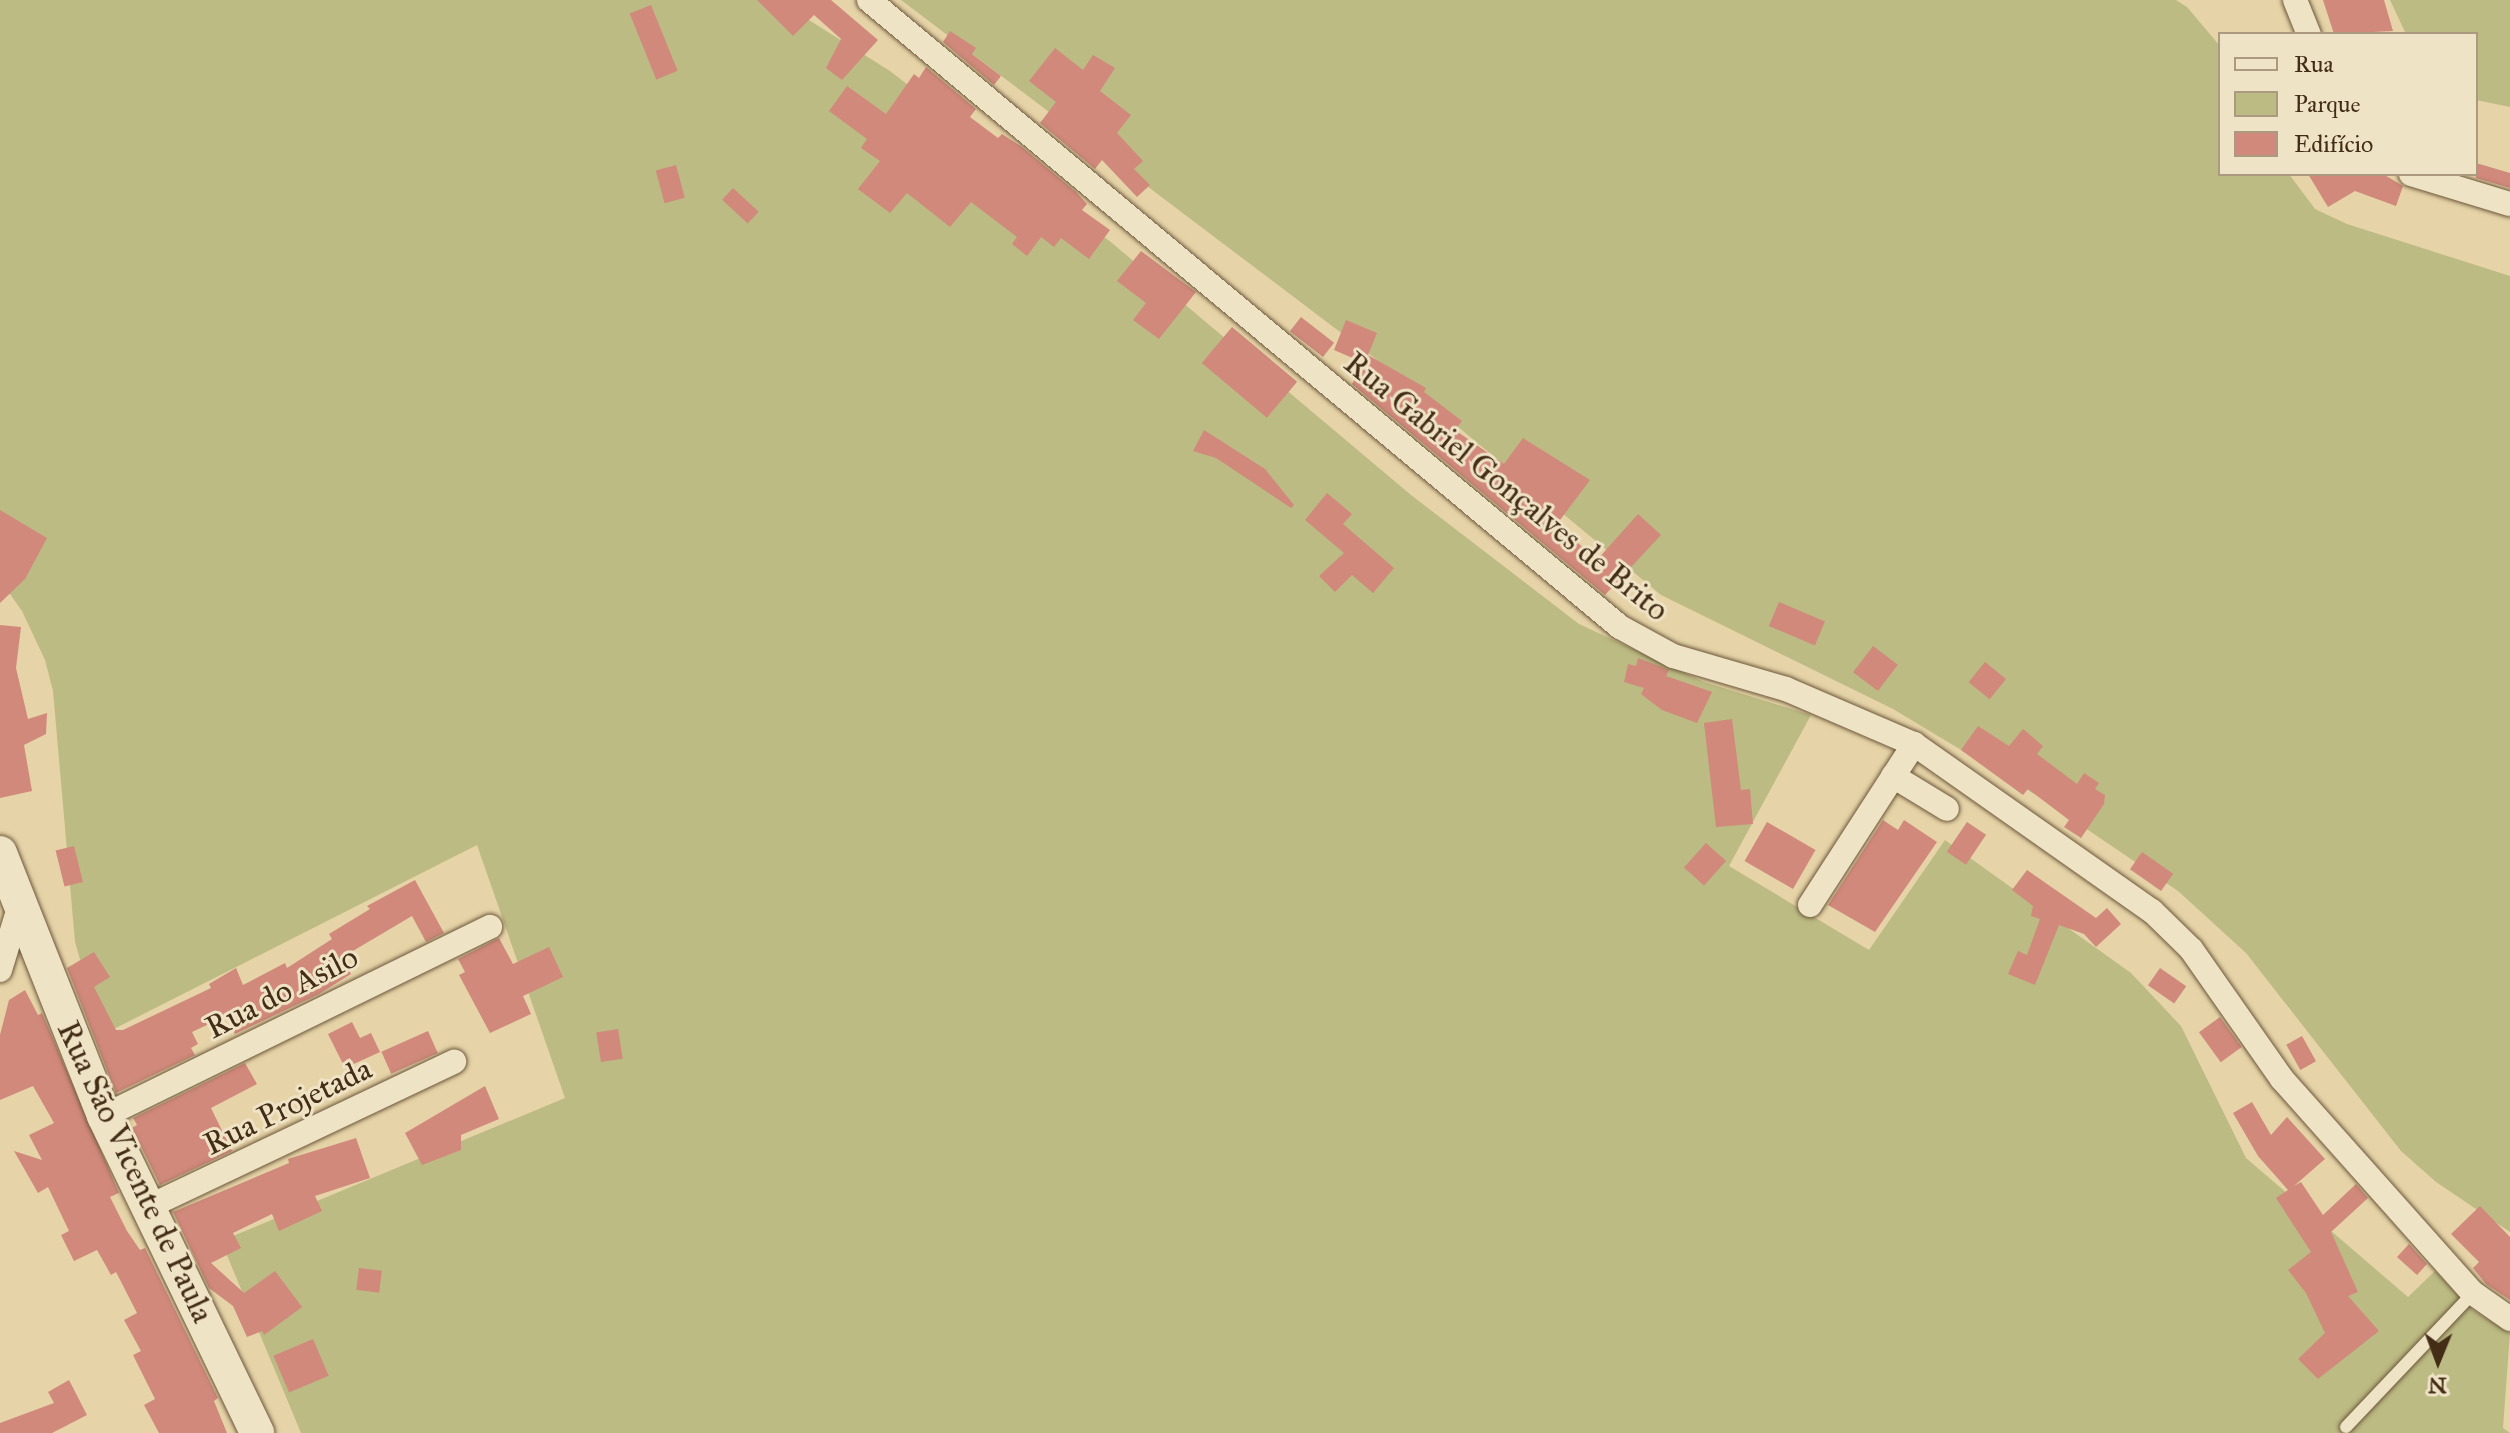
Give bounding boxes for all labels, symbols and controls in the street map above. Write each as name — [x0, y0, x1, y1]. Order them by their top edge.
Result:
legend — [2218, 32, 2478, 176]
text: Rua — [2294, 49, 2334, 79]
text: Parque — [2294, 89, 2361, 119]
text: Edifício — [2294, 129, 2373, 159]
street label: Rua Gabriel Gonçalves de Brito — [1336, 344, 1676, 630]
street label: Rua do Asilo — [199, 938, 365, 1048]
street label: Rua São Vicente de Paula — [48, 1015, 222, 1329]
street label: Rua Projetada — [198, 1050, 378, 1164]
north arrow — [2398, 1321, 2478, 1401]
text: N — [2428, 1372, 2447, 1399]

